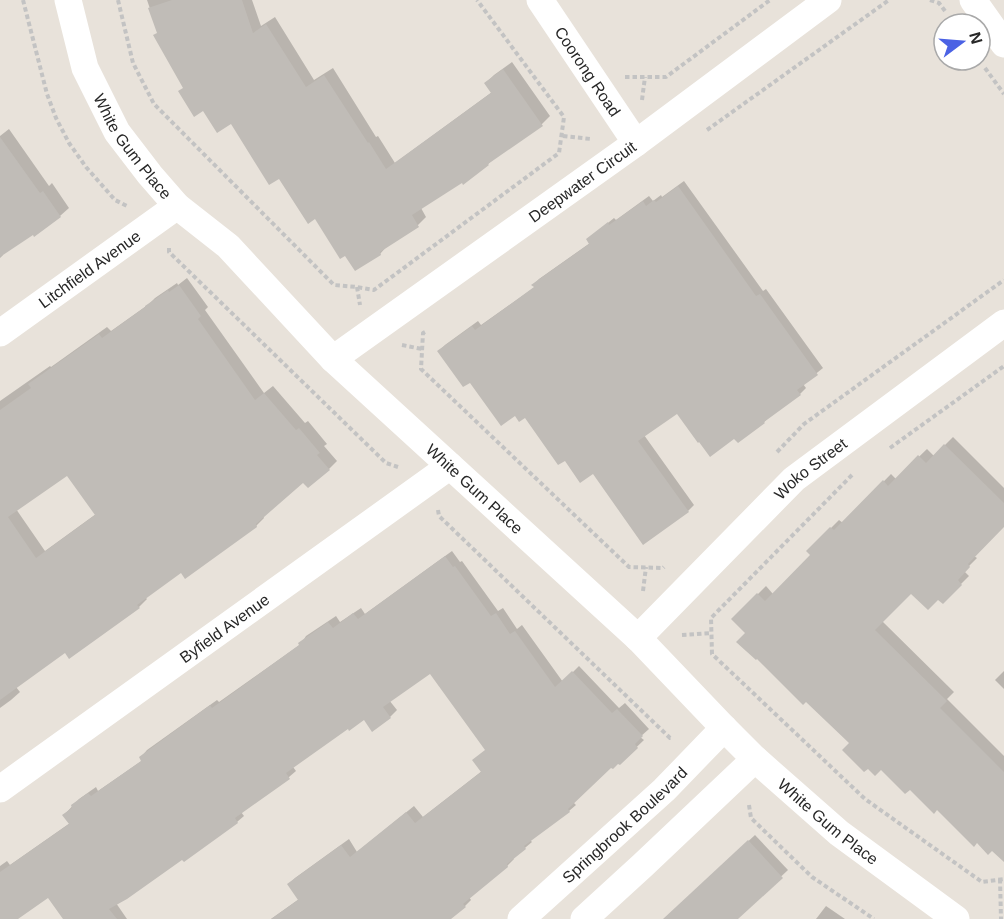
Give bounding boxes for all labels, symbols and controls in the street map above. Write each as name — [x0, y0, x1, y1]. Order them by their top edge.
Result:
north arrow — [932, 12, 992, 72]
street label: Coorong Road — [552, 23, 624, 119]
text: N — [966, 30, 986, 46]
street label: White Gum Place — [91, 91, 175, 202]
street label: Deepwater Circuit — [525, 137, 639, 225]
street label: Litchfield Avenue — [35, 227, 143, 311]
street label: Woko Street — [771, 434, 850, 503]
street label: White Gum Place — [423, 440, 526, 537]
street label: Byfield Avenue — [176, 590, 272, 666]
street label: Springbrook Boulevard — [559, 763, 690, 886]
street label: White Gum Place — [775, 775, 882, 868]

